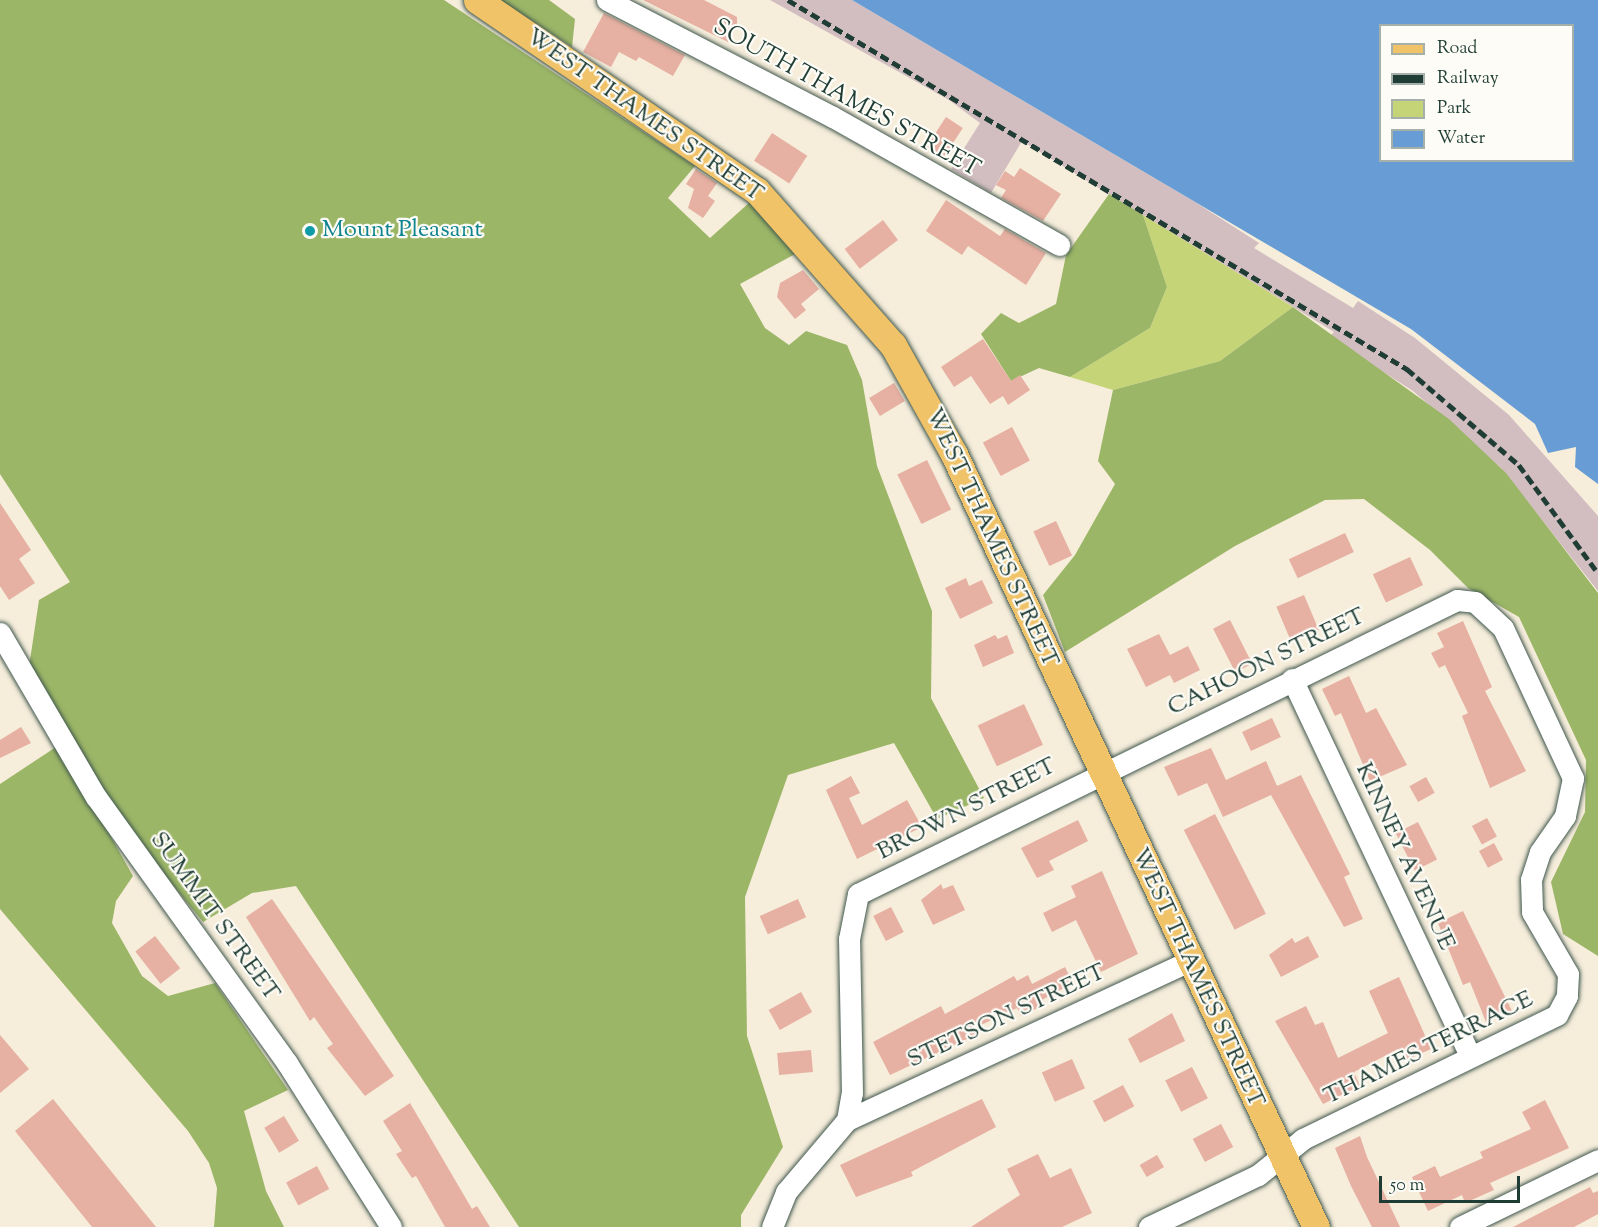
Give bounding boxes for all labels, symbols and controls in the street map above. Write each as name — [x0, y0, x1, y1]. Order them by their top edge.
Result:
street label: SOUTH THAMES STREET — [707, 13, 985, 185]
street label: WEST THAMES STREET — [520, 23, 768, 209]
legend — [1379, 24, 1574, 162]
text: Road — [1437, 36, 1477, 62]
text: Railway — [1437, 66, 1499, 92]
text: Park — [1437, 96, 1471, 122]
text: Water — [1437, 126, 1485, 152]
place label: Mount Pleasant — [322, 217, 483, 245]
marker: Mount Pleasant — [303, 224, 317, 238]
street label: WEST THAMES STREET — [918, 404, 1064, 672]
street label: CAHOON STREET — [1164, 603, 1370, 723]
street label: BROWN STREET — [873, 752, 1061, 868]
street label: KINNEY AVENUE — [1348, 759, 1460, 955]
street label: SUMMIT STREET — [143, 827, 285, 1007]
street label: WEST THAMES STREET — [1124, 844, 1270, 1112]
street label: STETSON STREET — [903, 958, 1111, 1076]
street label: THAMES TERRACE — [1320, 986, 1538, 1112]
scale bar — [1382, 1164, 1523, 1202]
text: 50 m — [1390, 1173, 1424, 1199]

